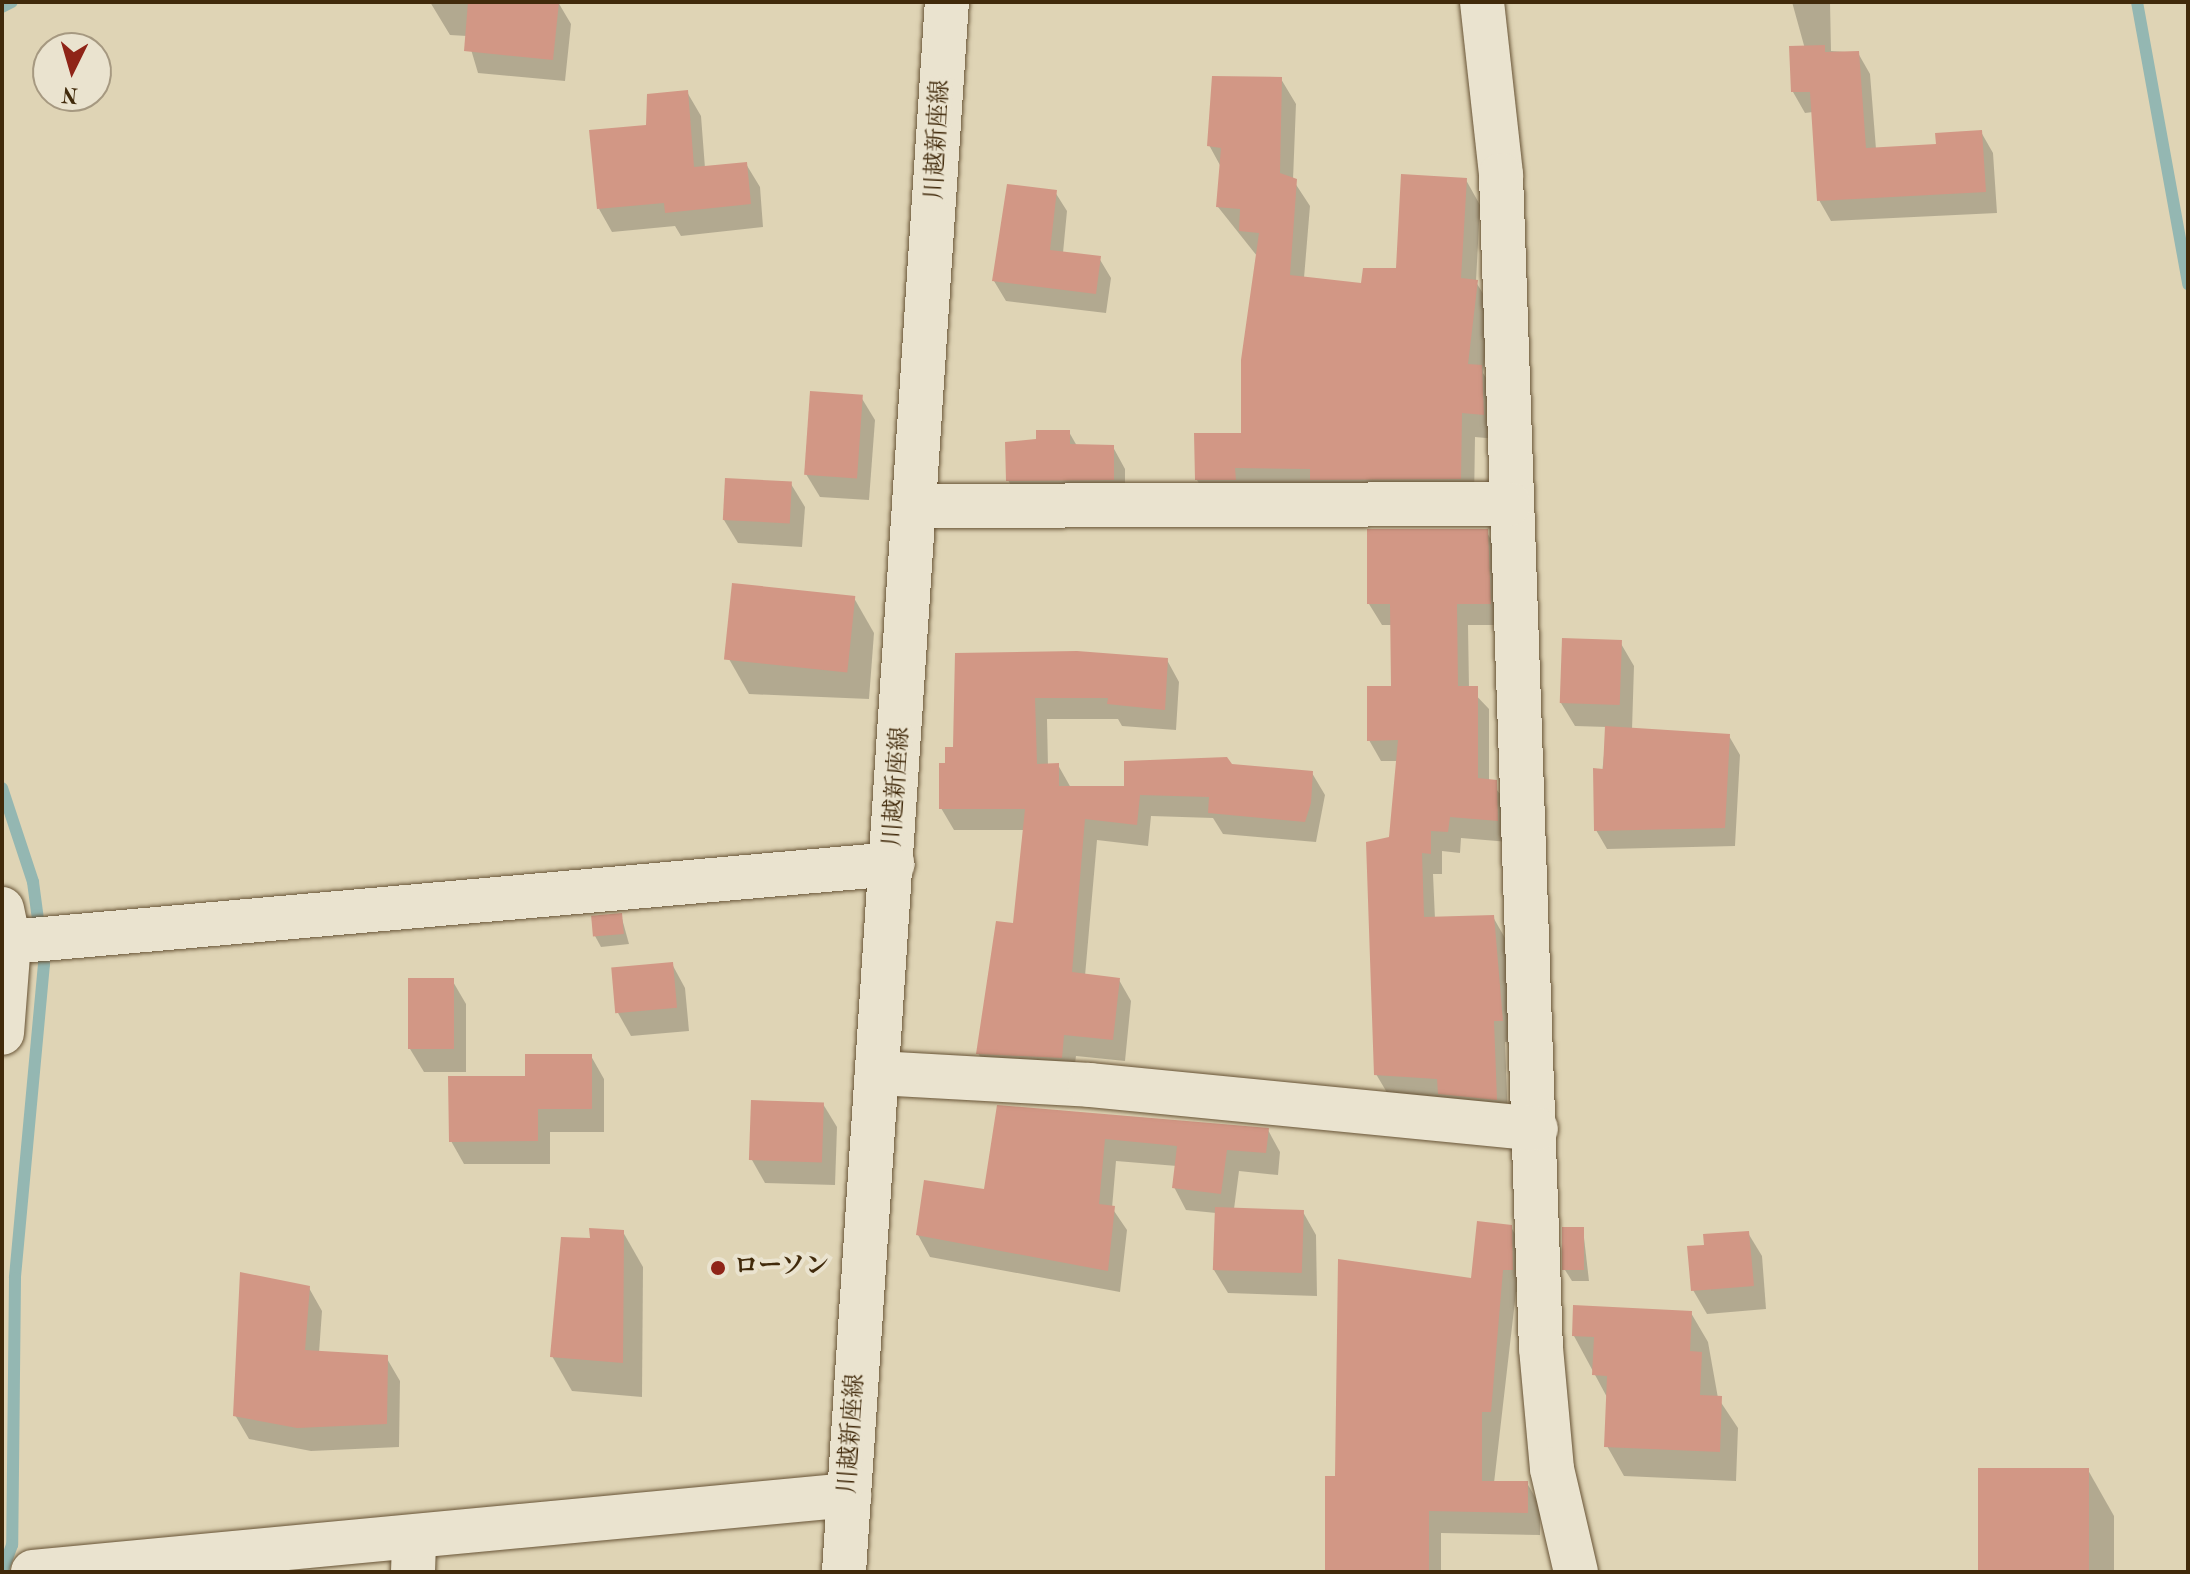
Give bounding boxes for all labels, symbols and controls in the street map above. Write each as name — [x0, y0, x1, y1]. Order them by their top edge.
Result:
north arrow — [32, 32, 112, 112]
street label: 川越新座線 — [921, 79, 957, 201]
text: N — [61, 82, 79, 106]
street label: 川越新座線 — [879, 726, 917, 848]
place label: ローソン — [734, 1254, 830, 1282]
marker: ローソン — [709, 1259, 727, 1277]
street label: 川越新座線 — [834, 1373, 872, 1495]

